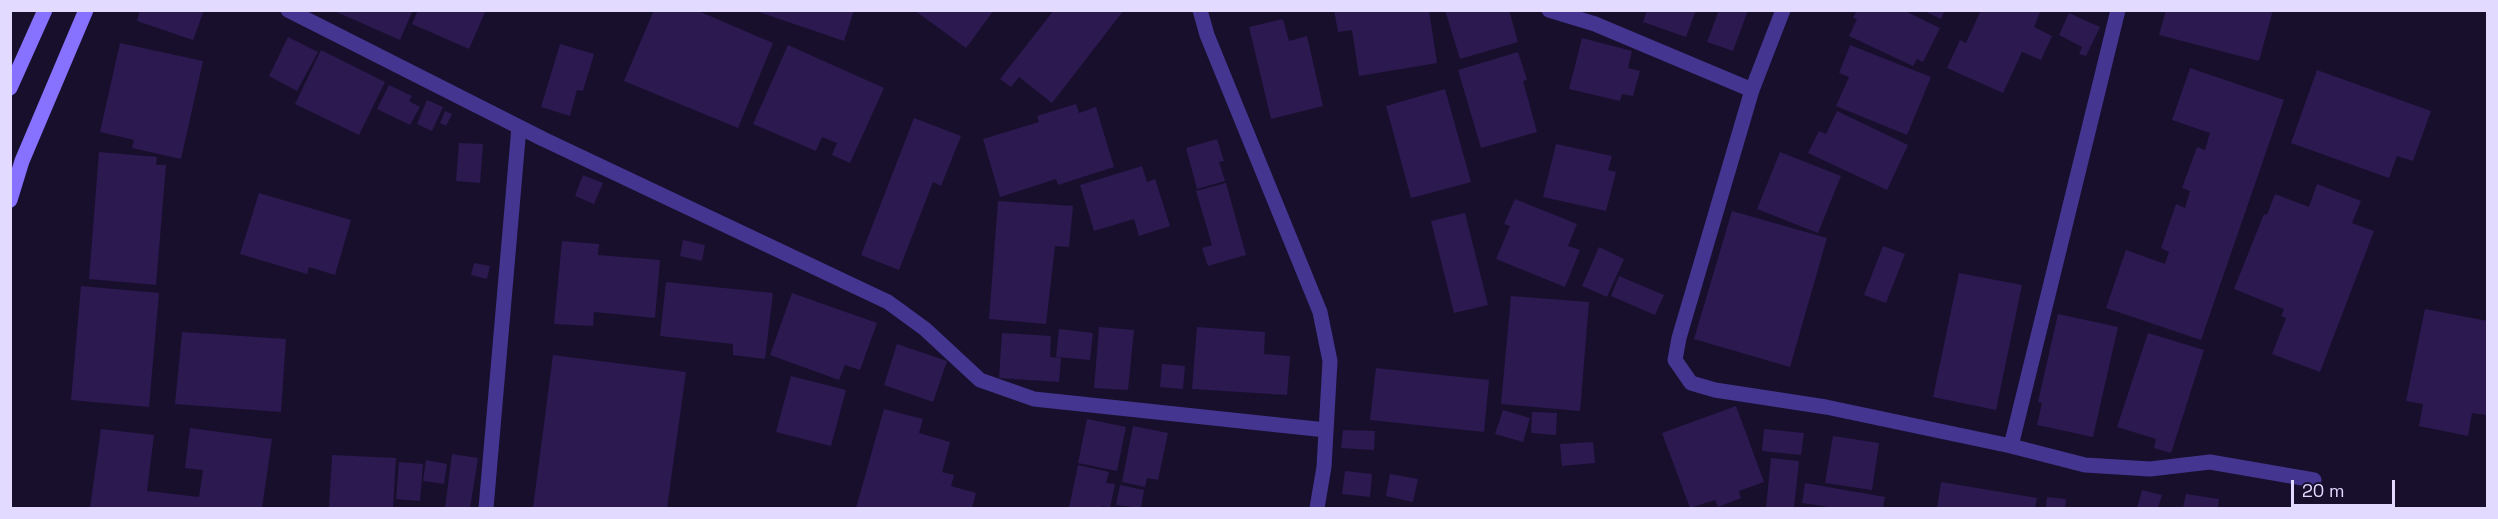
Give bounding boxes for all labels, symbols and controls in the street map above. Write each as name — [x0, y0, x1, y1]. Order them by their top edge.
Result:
scale bar — [2294, 468, 2398, 506]
text: 20 m — [2302, 479, 2345, 502]

